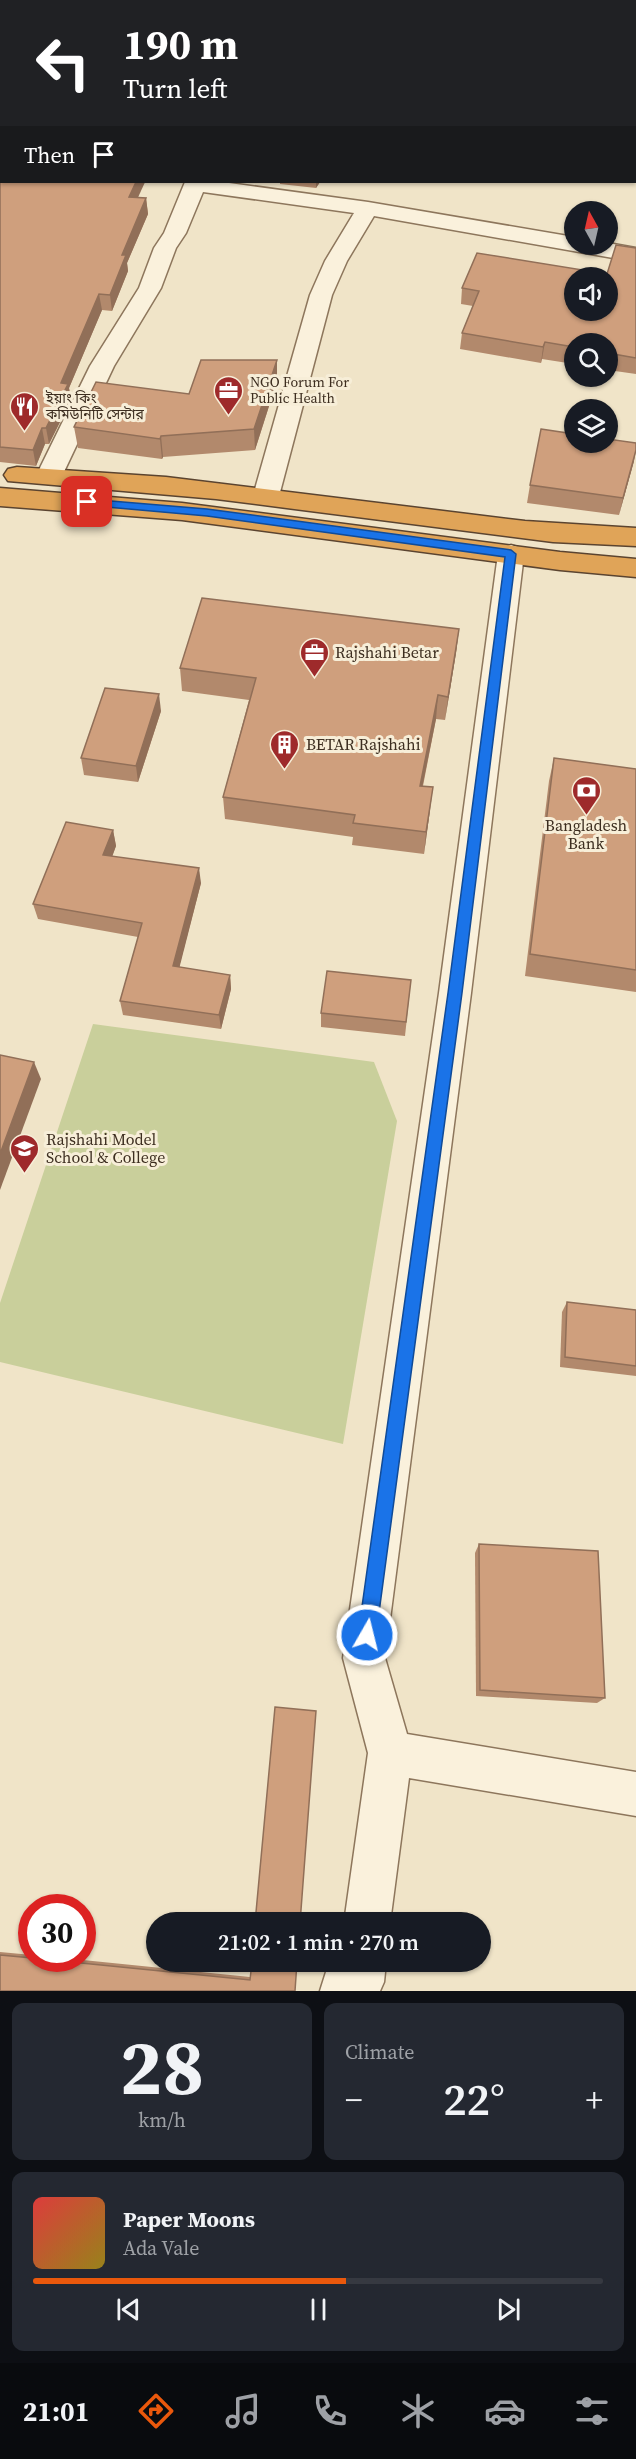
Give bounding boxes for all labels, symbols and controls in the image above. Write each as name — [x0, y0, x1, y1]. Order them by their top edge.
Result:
text: 190 m — [123, 15, 238, 73]
icon: left — [24, 24, 102, 102]
text: Turn left — [123, 70, 227, 107]
icon: arrive — [87, 138, 120, 171]
text: Then — [24, 140, 75, 170]
north arrow — [564, 201, 618, 255]
map controls — [564, 201, 618, 453]
button: sound — [564, 267, 618, 321]
button: search — [564, 333, 618, 387]
place label: NGO Forum For Public Health — [250, 372, 349, 408]
office icon: NGO Forum For Public Health — [213, 374, 245, 416]
place label: ইয়াং কিং কমিউনিটি সেন্টার — [45, 388, 145, 424]
restaurant icon: ইয়াং কিং কমিউনিটি সেন্টার — [9, 390, 41, 432]
button: layers — [564, 399, 618, 453]
pin — [61, 476, 112, 527]
icon: arrive — [70, 485, 103, 518]
office icon: Rajshahi Betar — [298, 636, 330, 678]
place label: Rajshahi Betar — [335, 641, 439, 663]
building icon: BETAR Rajshahi — [269, 728, 301, 770]
place label: BETAR Rajshahi — [306, 733, 421, 755]
bank icon: Bangladesh Bank — [570, 774, 602, 816]
place label: Bangladesh Bank — [545, 814, 628, 854]
place label: Rajshahi Model School & College — [46, 1128, 165, 1168]
school or university icon: Rajshahi Model School & College — [9, 1132, 41, 1174]
position arrow — [335, 1603, 399, 1667]
speed limit sign: 30 — [18, 1894, 96, 1972]
text: 21:02 · 1 min · 270 m — [218, 1927, 419, 1957]
text: 28 — [120, 2013, 204, 2120]
text: Climate — [345, 2038, 414, 2066]
text: 22° — [443, 2068, 505, 2130]
text: − — [345, 2077, 363, 2122]
text: + — [586, 2077, 603, 2122]
text: km/h — [138, 2106, 186, 2134]
text: Paper Moons — [123, 2204, 255, 2234]
text: Ada Vale — [123, 2234, 199, 2262]
icon: previous — [112, 2293, 145, 2326]
icon: pause — [302, 2293, 335, 2326]
icon: next — [492, 2293, 525, 2326]
icon: directions — [135, 2390, 177, 2432]
icon: music — [222, 2390, 264, 2432]
icon: phone — [309, 2390, 351, 2432]
icon: climate — [397, 2390, 439, 2432]
icon: car — [484, 2390, 526, 2432]
icon: filters — [571, 2390, 613, 2432]
text: 21:01 — [23, 2393, 89, 2430]

